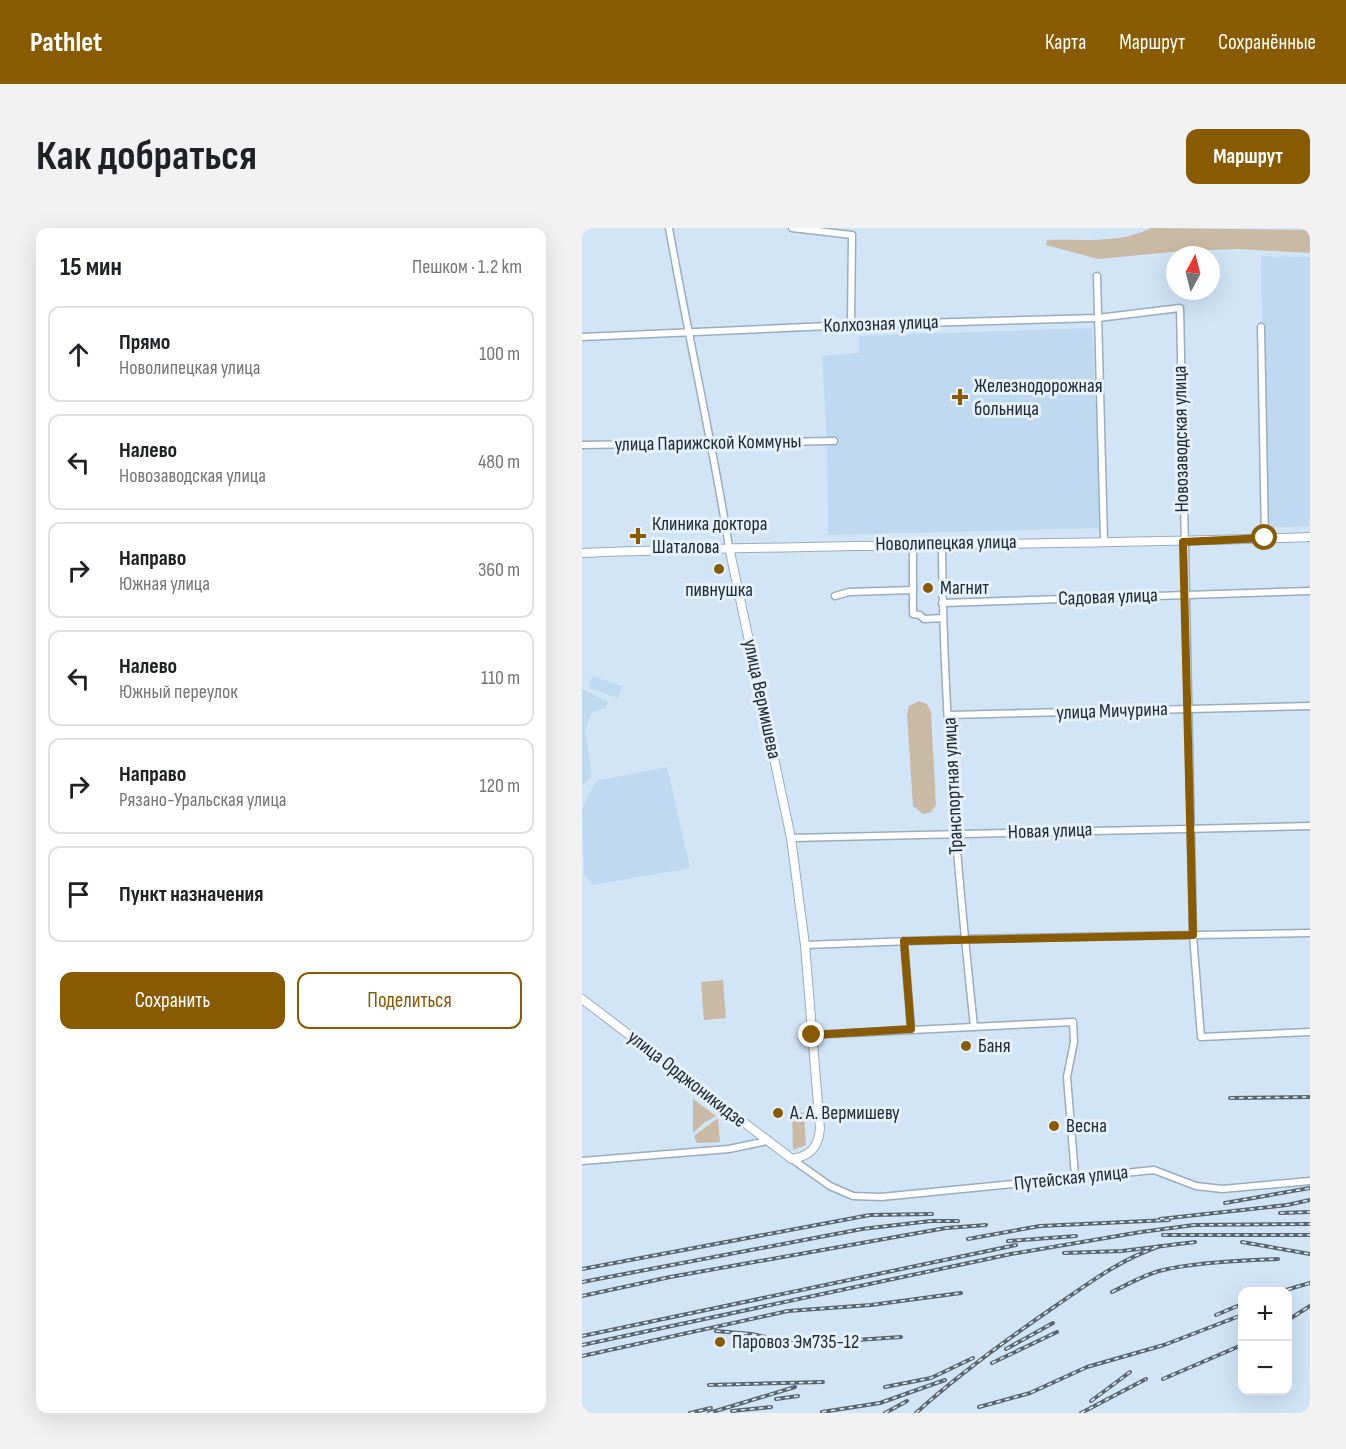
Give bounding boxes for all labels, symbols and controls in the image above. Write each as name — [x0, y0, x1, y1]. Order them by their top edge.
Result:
text: Pathlet — [30, 26, 102, 59]
text: Карта — [1045, 30, 1086, 55]
text: Маршрут — [1119, 30, 1185, 55]
text: Сохранённые — [1218, 30, 1316, 55]
button: Маршрут — [1186, 129, 1310, 184]
text: Как добраться — [36, 131, 257, 182]
north arrow — [1166, 246, 1220, 300]
text: 15 мин — [60, 252, 122, 283]
text: Пешком · 1.2 km — [412, 255, 522, 279]
street label: Колхозная улица — [823, 310, 939, 338]
text: Прямо — [119, 329, 170, 356]
icon: ahead — [62, 338, 95, 371]
text: 100 m — [479, 342, 520, 366]
text: Новолипецкая улица — [119, 356, 260, 380]
street label: Новозаводская улица — [1168, 365, 1194, 513]
place label: Железнодорожная больница — [974, 374, 1102, 421]
marker: Железнодорожная больница — [951, 388, 969, 406]
street label: улица Парижской Коммуны — [614, 429, 802, 457]
text: Налево — [119, 437, 177, 464]
icon: left — [62, 446, 95, 479]
text: 480 m — [478, 450, 520, 474]
text: Новозаводская улица — [119, 464, 266, 488]
place label: Клиника доктора Шаталова — [652, 512, 767, 559]
route start — [1251, 524, 1277, 550]
marker: Клиника доктора Шаталова — [629, 527, 647, 545]
street label: Новолипецкая улица — [875, 530, 1017, 556]
text: Направо — [119, 545, 186, 572]
icon: right — [62, 554, 95, 587]
text: 360 m — [478, 558, 520, 582]
marker: пивнушка — [712, 562, 726, 576]
text: Южная улица — [119, 572, 210, 596]
place label: Магнит — [940, 576, 989, 600]
place label: пивнушка — [685, 578, 753, 602]
marker: Магнит — [921, 581, 935, 595]
street label: Садовая улица — [1058, 583, 1158, 611]
street label: улица Вермишева — [738, 637, 786, 761]
text: Налево — [119, 653, 177, 680]
icon: left — [62, 662, 95, 695]
text: 110 m — [481, 666, 520, 690]
text: Южный переулок — [119, 680, 238, 704]
street label: улица Мичурина — [1056, 697, 1168, 725]
street label: Транспортная улица — [937, 717, 969, 855]
text: Направо — [119, 761, 186, 788]
icon: right — [62, 770, 95, 803]
text: 120 m — [480, 774, 520, 798]
text: Рязано-Уральская улица — [119, 788, 287, 812]
street label: Новая улица — [1007, 818, 1093, 844]
icon: arrive — [62, 878, 95, 911]
text: Пункт назначения — [119, 881, 263, 908]
button: Сохранить — [60, 972, 285, 1029]
button: Поделиться — [297, 972, 522, 1029]
route end — [798, 1021, 824, 1047]
street label: улица Орджоникидзе — [623, 1025, 751, 1133]
place label: Баня — [978, 1034, 1011, 1058]
marker: Баня — [959, 1039, 973, 1053]
place label: А. А. Вермишеву — [789, 1101, 900, 1125]
marker: А. А. Вермишеву — [771, 1106, 785, 1120]
place label: Весна — [1066, 1114, 1107, 1138]
marker: Весна — [1047, 1119, 1061, 1133]
street label: Путейская улица — [1013, 1160, 1129, 1196]
map controls — [1238, 1287, 1292, 1395]
button: + — [1238, 1287, 1292, 1341]
place label: Паровоз Эм735-12 — [732, 1330, 859, 1354]
marker: Паровоз Эм735-12 — [713, 1335, 727, 1349]
button: − — [1238, 1341, 1292, 1395]

